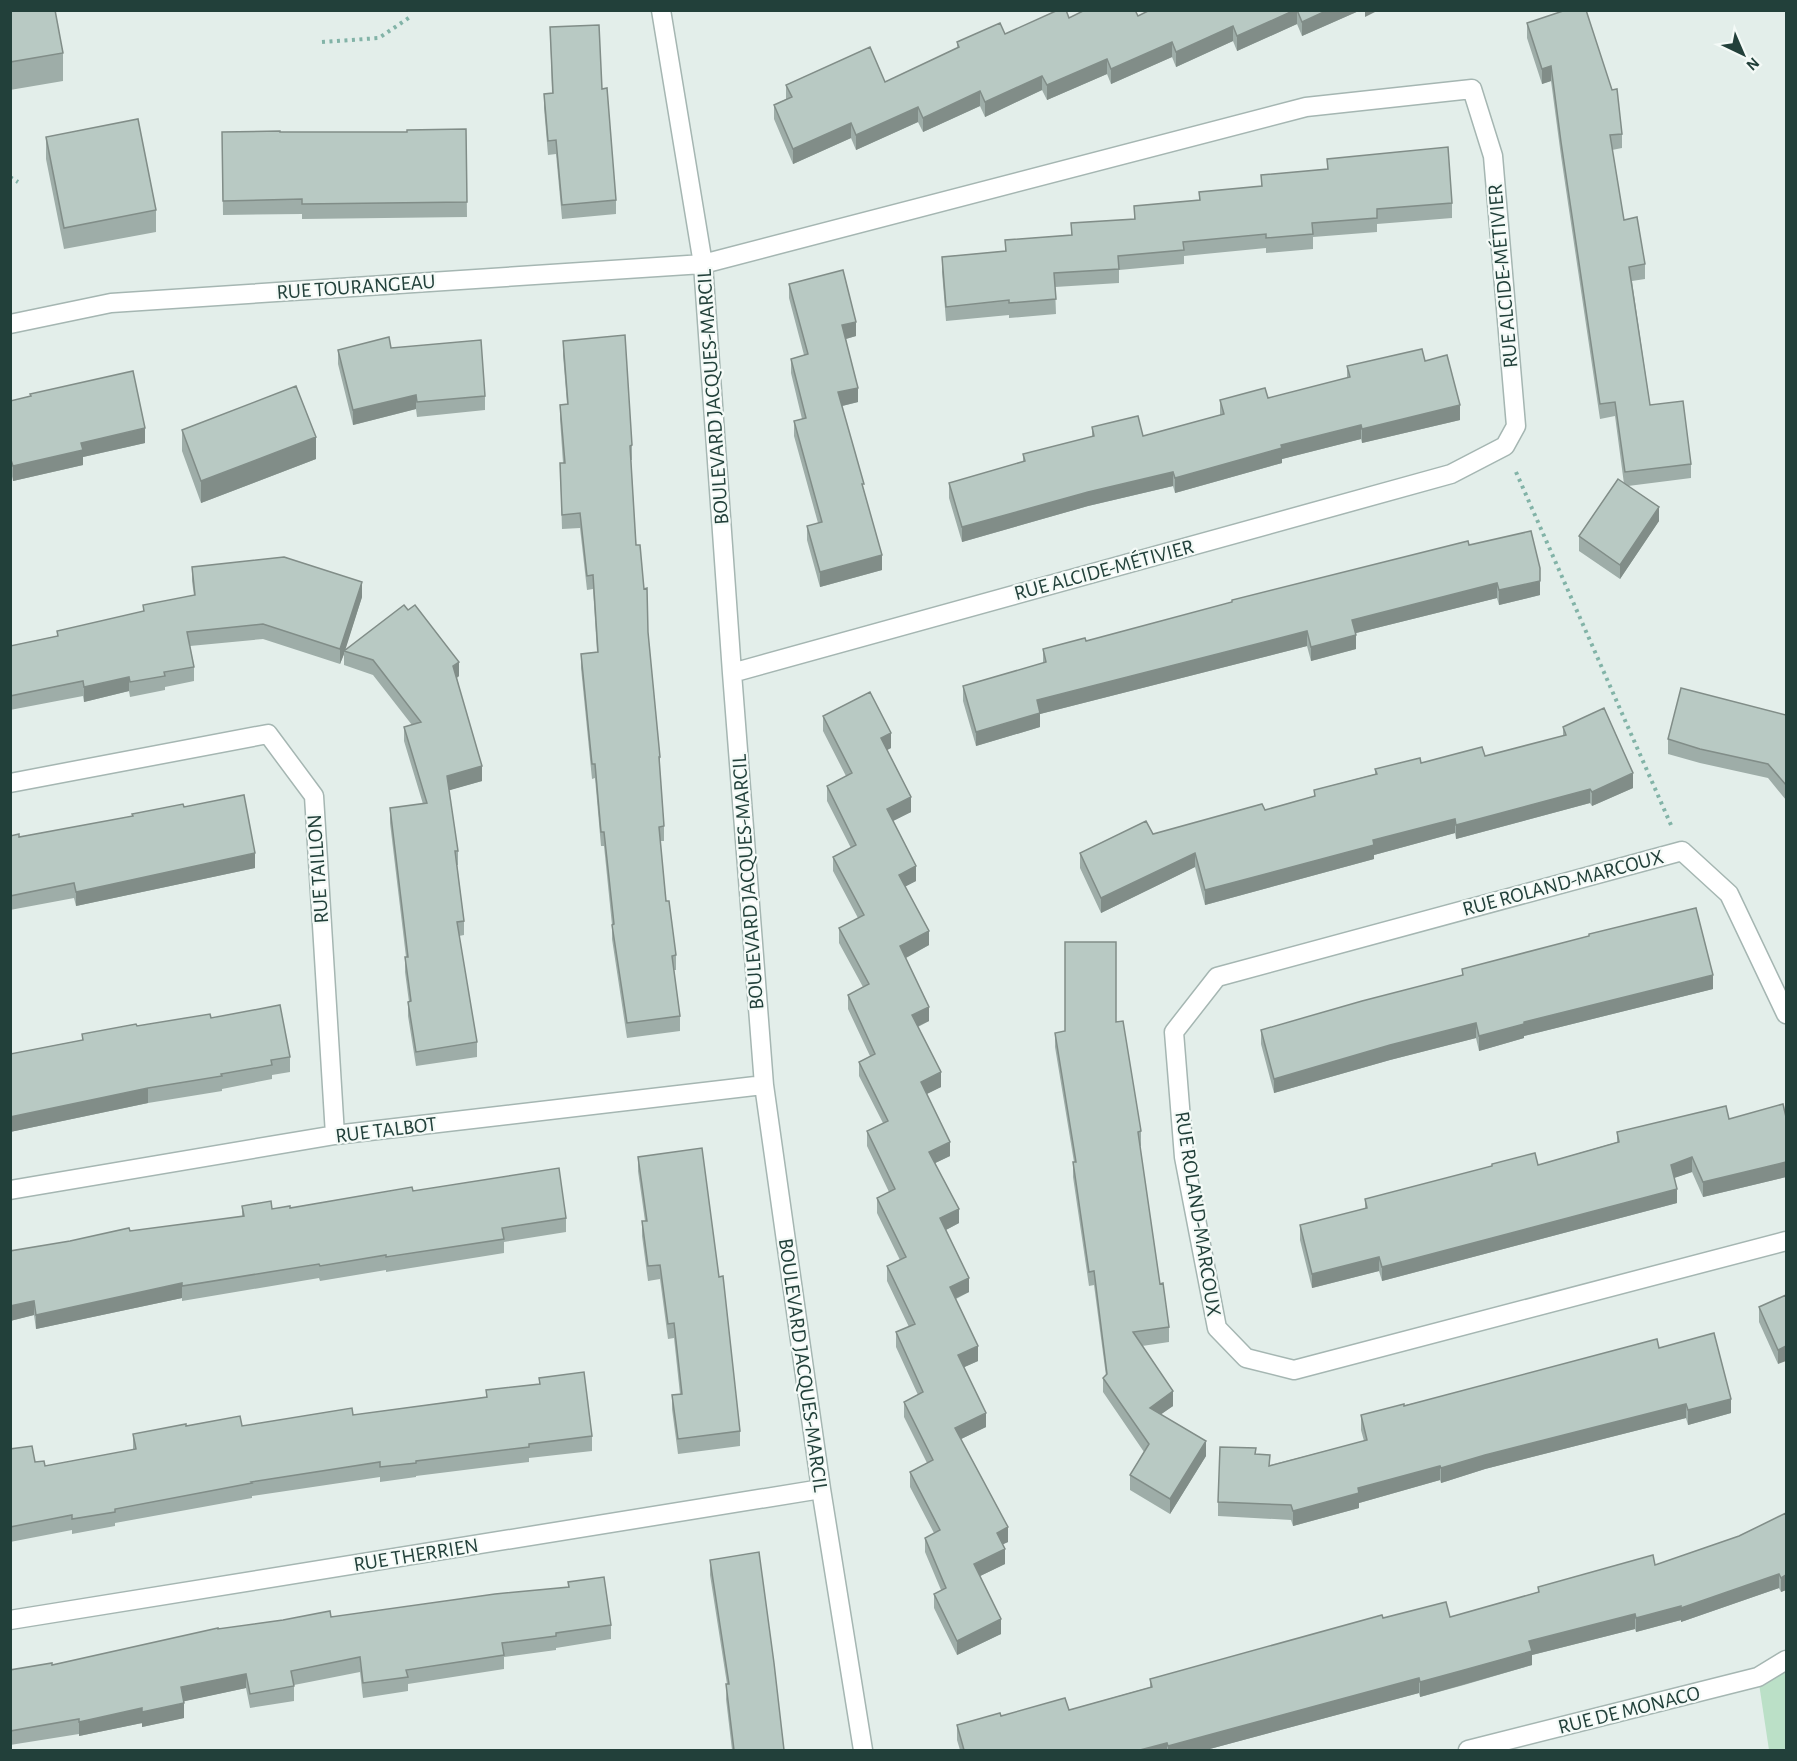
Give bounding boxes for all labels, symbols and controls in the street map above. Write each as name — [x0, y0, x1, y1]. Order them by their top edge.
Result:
north arrow — [1713, 24, 1773, 84]
text: N — [1743, 54, 1762, 74]
street label: RUE ALCIDE-MÉTIVIER — [1482, 183, 1522, 369]
street label: BOULEVARD JACQUES-MARCIL — [694, 268, 732, 525]
street label: RUE TOURANGEAU — [276, 271, 436, 303]
street label: RUE ALCIDE-MÉTIVIER — [1011, 534, 1196, 604]
street label: BOULEVARD JACQUES-MARCIL — [729, 753, 767, 1010]
street label: RUE TAILLON — [304, 814, 332, 924]
street label: RUE ROLAND-MARCOUX — [1460, 846, 1666, 920]
street label: RUE ROLAND-MARCOUX — [1171, 1110, 1225, 1318]
street label: RUE TALBOT — [334, 1113, 438, 1147]
street label: BOULEVARD JACQUES-MARCIL — [775, 1237, 831, 1493]
street label: RUE THERRIEN — [352, 1535, 480, 1575]
street label: RUE DE MONACO — [1556, 1682, 1702, 1738]

